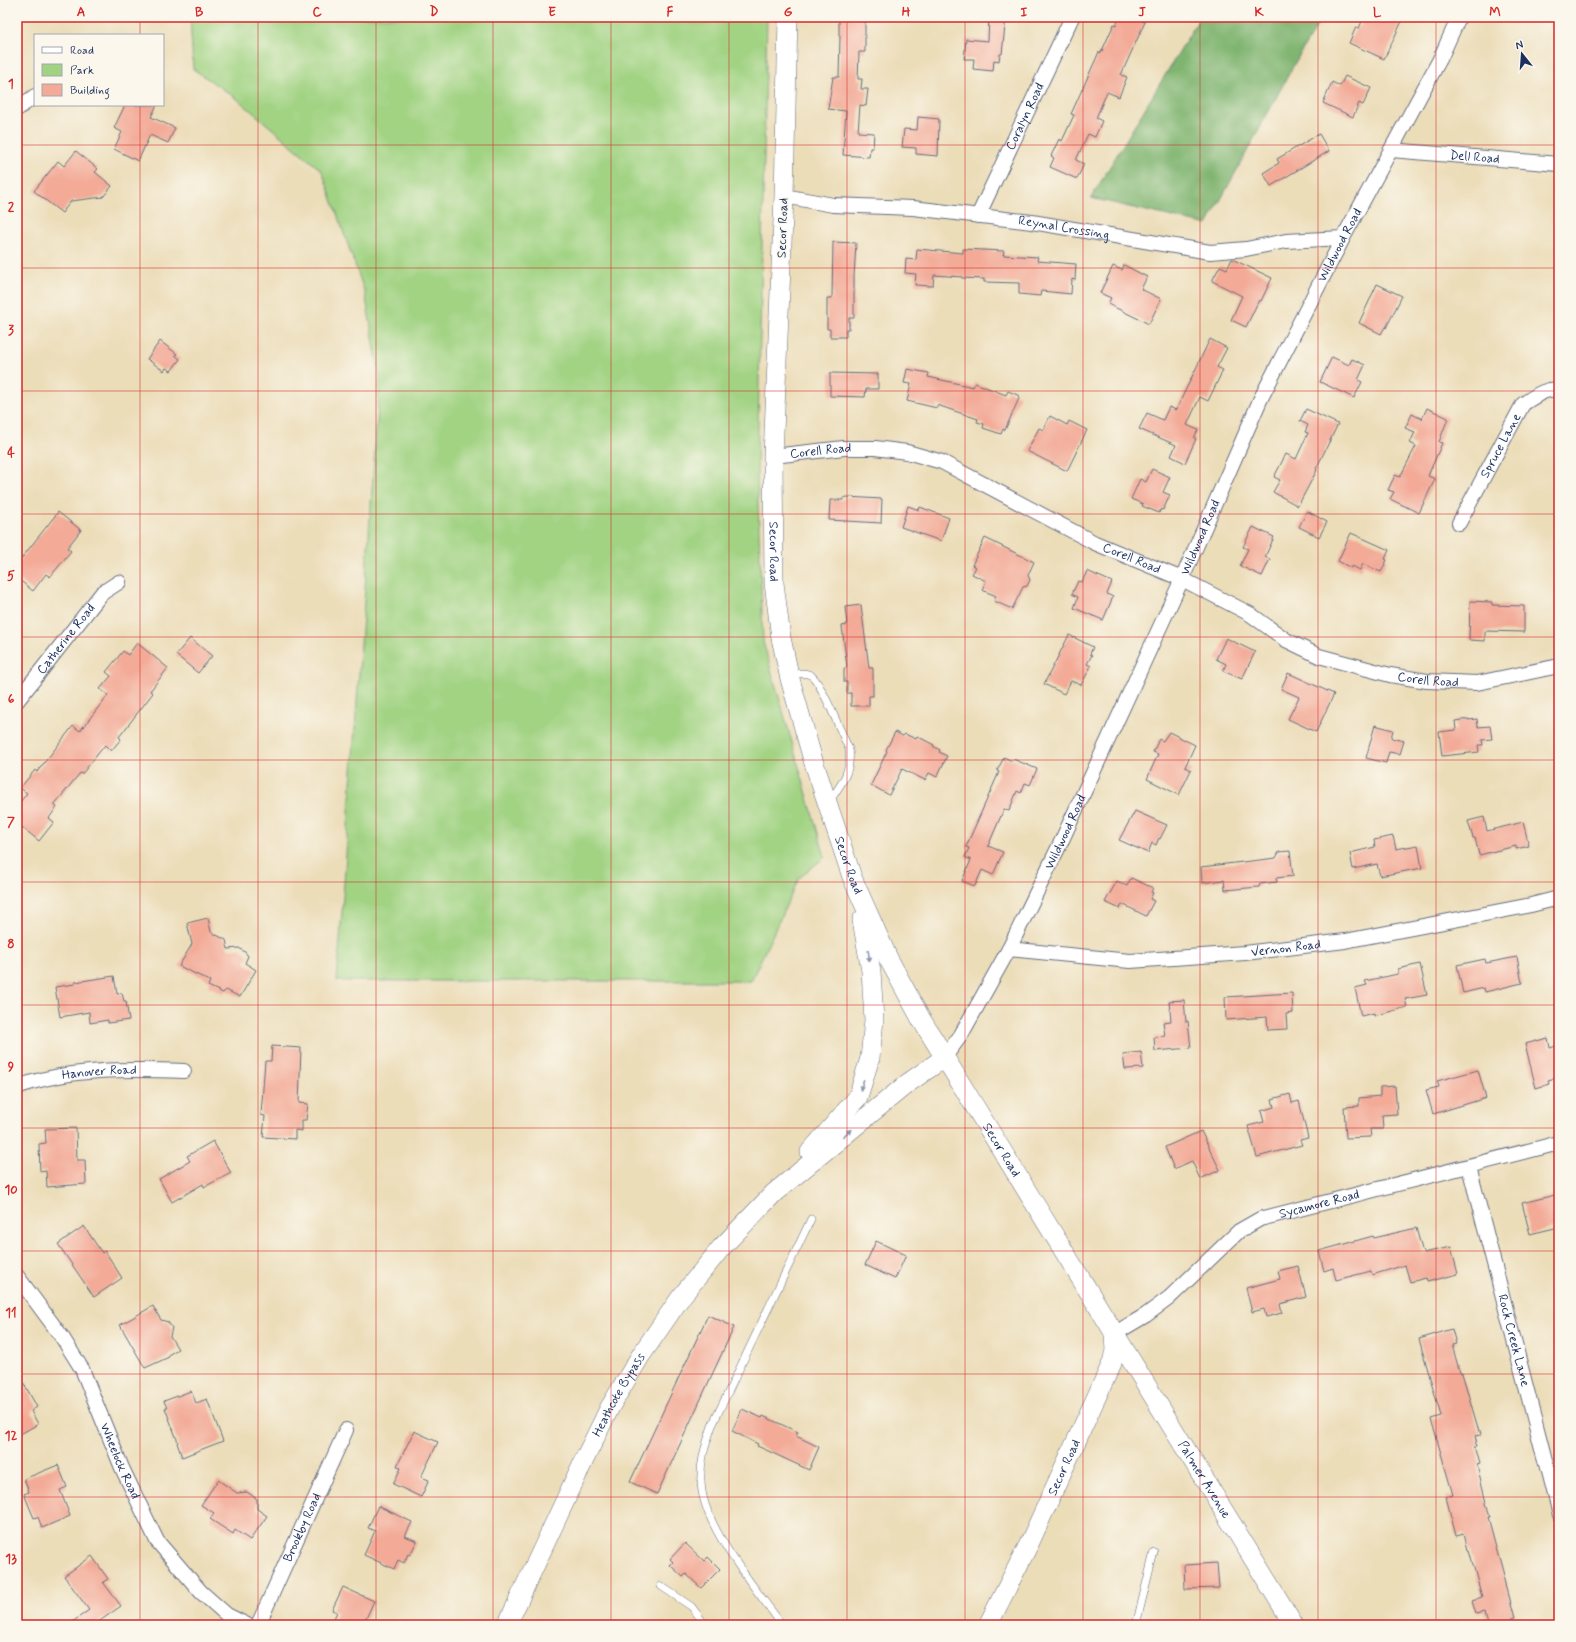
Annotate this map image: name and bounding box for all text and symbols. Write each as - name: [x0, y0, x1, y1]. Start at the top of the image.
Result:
- text: A: [77, 4, 85, 21]
- text: B: [195, 4, 204, 21]
- text: C: [312, 4, 322, 21]
- text: D: [430, 4, 439, 21]
- text: E: [548, 4, 556, 21]
- text: F: [667, 4, 674, 21]
- text: G: [784, 4, 793, 21]
- text: H: [902, 4, 911, 21]
- text: I: [1021, 4, 1028, 21]
- text: J: [1138, 4, 1146, 21]
- text: K: [1254, 4, 1264, 21]
- text: L: [1373, 4, 1382, 21]
- text: M: [1489, 4, 1501, 21]
- legend: [34, 34, 164, 106]
- north arrow: [1502, 34, 1542, 74]
- text: N: [1514, 38, 1525, 53]
- text: Road: [70, 43, 94, 59]
- text: Park: [70, 63, 94, 79]
- text: 1: [8, 76, 14, 93]
- street label: Coralyn Road: [1002, 80, 1048, 153]
- text: Building: [70, 83, 110, 100]
- street label: Dell Road: [1449, 146, 1500, 168]
- street label: Secor Road: [773, 198, 793, 258]
- text: 2: [8, 199, 15, 216]
- street label: Wildwood Road: [1313, 205, 1366, 285]
- street label: Reynal Crossing: [1017, 212, 1111, 243]
- text: 3: [8, 322, 14, 339]
- street label: Spruce Lane: [1476, 410, 1525, 481]
- street label: Corell Road: [789, 439, 851, 463]
- text: 4: [7, 445, 15, 462]
- street label: Wildwood Road: [1176, 497, 1224, 578]
- street label: Secor Road: [765, 521, 782, 582]
- street label: Corell Road: [1100, 539, 1163, 578]
- text: 5: [7, 568, 15, 585]
- street label: Catherine Road: [33, 600, 99, 678]
- street label: Corell Road: [1396, 668, 1459, 691]
- text: 6: [8, 691, 15, 708]
- street label: Wildwood Road: [1041, 792, 1090, 872]
- text: 7: [7, 814, 15, 831]
- street label: Secor Road: [831, 834, 867, 897]
- street label: Vernon Road: [1250, 935, 1322, 961]
- text: 8: [7, 936, 15, 953]
- one-way arrow: [866, 950, 872, 962]
- text: 9: [8, 1059, 15, 1076]
- street label: Hanover Road: [61, 1061, 137, 1084]
- one-way arrow: [859, 1079, 865, 1091]
- street label: Secor Road: [979, 1120, 1025, 1180]
- one-way arrow: [842, 1129, 853, 1137]
- text: 10: [4, 1182, 18, 1199]
- street label: Sycamore Road: [1277, 1186, 1361, 1222]
- street label: Rock Creek Lane: [1494, 1292, 1534, 1388]
- text: 11: [5, 1305, 17, 1322]
- street label: Heathcote Bypass: [588, 1349, 649, 1440]
- street label: Wheelock Road: [96, 1420, 144, 1502]
- text: 12: [5, 1428, 17, 1445]
- street label: Secor Road: [1044, 1436, 1084, 1498]
- street label: Palmer Avenue: [1174, 1437, 1235, 1522]
- street label: Brookby Road: [279, 1490, 325, 1565]
- text: 13: [5, 1551, 17, 1568]

